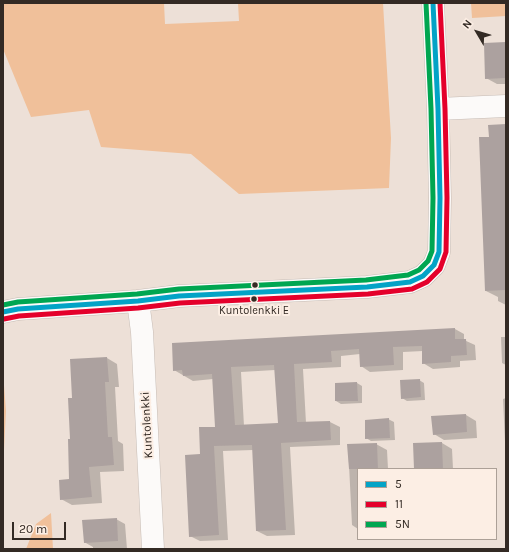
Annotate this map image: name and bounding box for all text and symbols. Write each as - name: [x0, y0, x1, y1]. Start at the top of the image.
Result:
- north arrow: [457, 12, 497, 52]
- text: N: [460, 17, 475, 31]
- unlabelled marker: [250, 280, 260, 290]
- marker: Kuntolenkki E: [249, 294, 259, 304]
- place label: Kuntolenkki E: [219, 304, 289, 318]
- street label: Kuntolenkki: [138, 391, 156, 459]
- legend: [357, 468, 497, 540]
- text: 5: [395, 477, 402, 491]
- text: 11: [395, 497, 403, 511]
- scale bar: [14, 514, 68, 540]
- text: 5N: [395, 517, 410, 531]
- text: 20 m: [19, 522, 47, 536]

